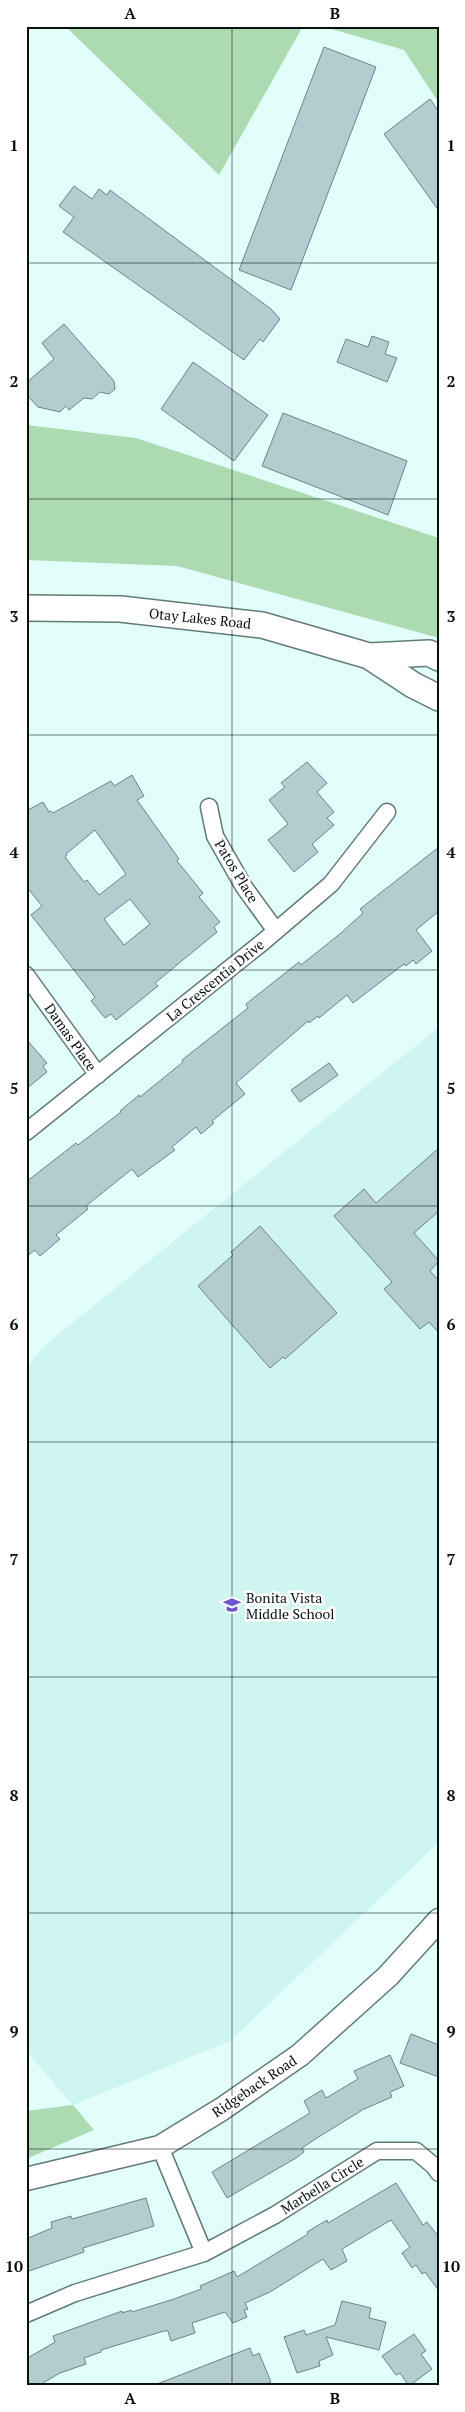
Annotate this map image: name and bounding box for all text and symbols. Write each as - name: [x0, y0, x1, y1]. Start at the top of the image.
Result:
- text: A: [124, 2, 136, 24]
- text: B: [330, 2, 340, 24]
- text: 1: [9, 134, 19, 156]
- text: 1: [446, 134, 456, 156]
- text: 2: [9, 370, 19, 392]
- text: 2: [446, 370, 456, 392]
- street label: Otay Lakes Road: [148, 603, 252, 633]
- text: 3: [9, 605, 19, 627]
- text: 3: [446, 605, 456, 627]
- street label: Patos Place: [211, 836, 263, 906]
- text: 4: [9, 841, 19, 863]
- text: 4: [446, 841, 456, 863]
- street label: La Crescentia Drive: [162, 935, 268, 1025]
- street label: Damas Place: [41, 999, 101, 1075]
- text: 5: [9, 1077, 19, 1099]
- text: 5: [446, 1077, 456, 1099]
- text: 6: [9, 1313, 19, 1335]
- text: 6: [446, 1313, 456, 1335]
- text: 7: [9, 1548, 19, 1570]
- text: 7: [446, 1548, 456, 1570]
- place label: Bonita Vista Middle School: [246, 1588, 335, 1623]
- school or university icon: Bonita Vista Middle School: [222, 1595, 242, 1615]
- text: 8: [9, 1784, 19, 1806]
- text: 8: [446, 1784, 456, 1806]
- text: 9: [9, 2020, 19, 2042]
- text: 9: [446, 2020, 456, 2042]
- street label: Ridgeback Road: [208, 2050, 300, 2121]
- street label: Marbella Circle: [277, 2152, 367, 2218]
- text: 10: [5, 2255, 23, 2277]
- text: 10: [442, 2255, 460, 2277]
- text: A: [124, 2387, 136, 2409]
- text: B: [330, 2387, 340, 2409]

